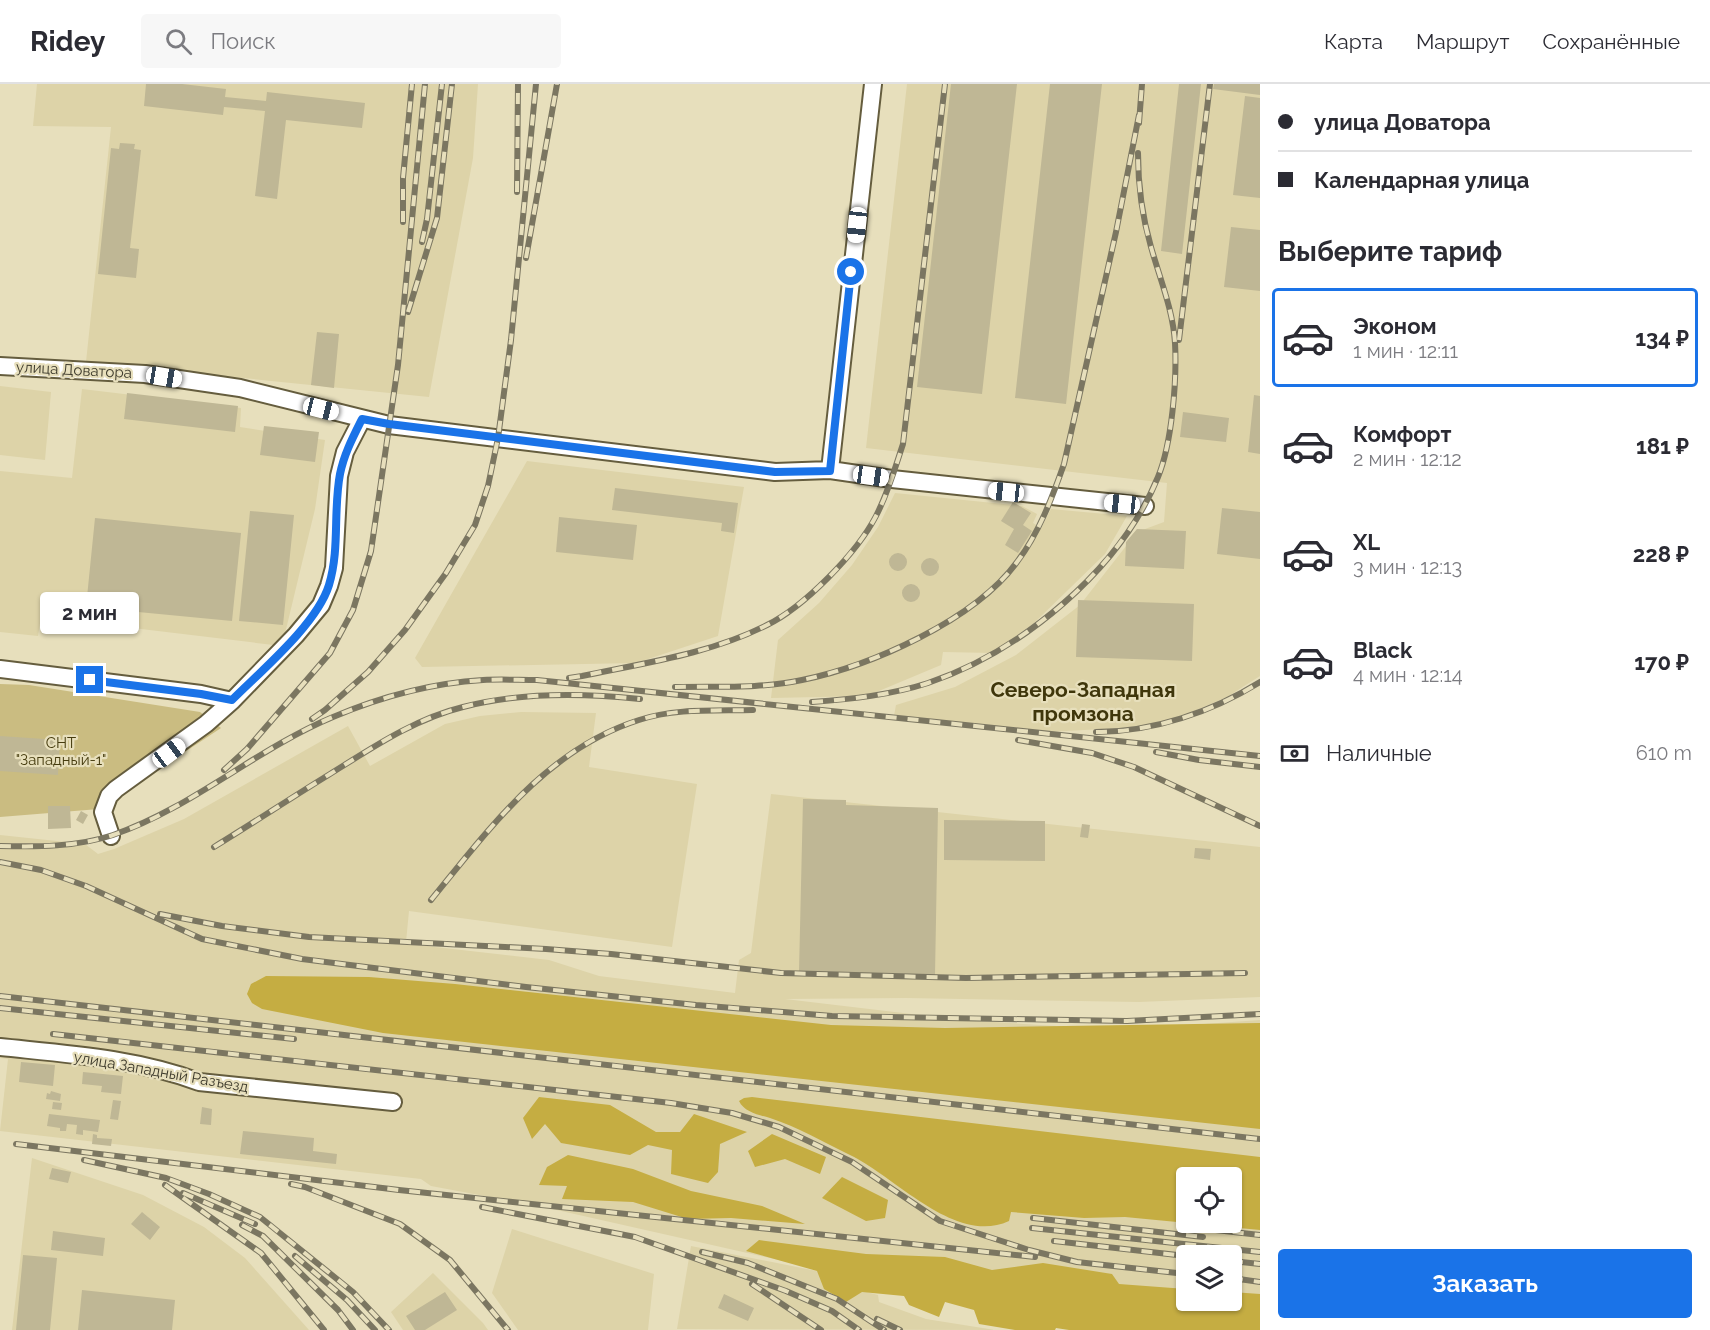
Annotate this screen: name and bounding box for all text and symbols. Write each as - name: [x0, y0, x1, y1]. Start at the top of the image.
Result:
- search box: [141, 14, 561, 68]
- text: Ridey: [30, 25, 105, 58]
- icon: search: [162, 25, 195, 58]
- text: Поиск: [210, 28, 276, 54]
- text: Карта: [1324, 29, 1383, 54]
- text: Маршрут: [1416, 29, 1509, 54]
- text: Сохранённые: [1542, 29, 1680, 54]
- text: улица Доватора: [1314, 109, 1491, 135]
- text: Календарная улица: [1314, 167, 1529, 193]
- car: [846, 206, 868, 244]
- text: Выберите тариф: [1278, 236, 1502, 267]
- route start: [837, 258, 864, 285]
- icon: car: [1281, 311, 1335, 365]
- text: Эконом: [1353, 313, 1437, 339]
- text: 134 ₽: [1635, 325, 1689, 351]
- text: 1 мин · 12:11: [1353, 339, 1458, 363]
- street label: улица Доватора: [16, 358, 132, 382]
- car: [145, 365, 183, 389]
- car: [301, 396, 341, 422]
- icon: car: [1281, 419, 1335, 473]
- text: Комфорт: [1353, 421, 1451, 447]
- text: 181 ₽: [1636, 433, 1689, 459]
- text: 2 мин · 12:12: [1353, 447, 1462, 471]
- car: [852, 465, 890, 487]
- car: [987, 481, 1025, 503]
- car: [1103, 493, 1141, 515]
- icon: car: [1281, 527, 1335, 581]
- text: XL: [1353, 529, 1380, 555]
- text: 228 ₽: [1633, 541, 1689, 567]
- text: 3 мин · 12:13: [1353, 555, 1462, 579]
- callout: 2 мин: [40, 593, 140, 635]
- text: 2 мин: [62, 601, 117, 625]
- icon: car: [1281, 635, 1335, 689]
- text: Black: [1353, 637, 1412, 663]
- text: 170 ₽: [1634, 649, 1689, 675]
- text: 4 мин · 12:14: [1353, 663, 1463, 687]
- route end: [76, 666, 103, 693]
- district label: Северо-Западная промзона: [990, 677, 1176, 726]
- park label: СНТ "Западный-1": [16, 734, 106, 769]
- car: [149, 735, 189, 771]
- icon: cash: [1278, 737, 1311, 770]
- text: Наличные: [1326, 740, 1432, 766]
- text: 610 m: [1636, 741, 1692, 765]
- street label: улица Западный Разъезд: [72, 1048, 250, 1096]
- map controls: [1176, 1167, 1242, 1311]
- button: locate: [1176, 1167, 1242, 1233]
- button: layers: [1176, 1245, 1242, 1311]
- button: Заказать: [1278, 1249, 1692, 1318]

